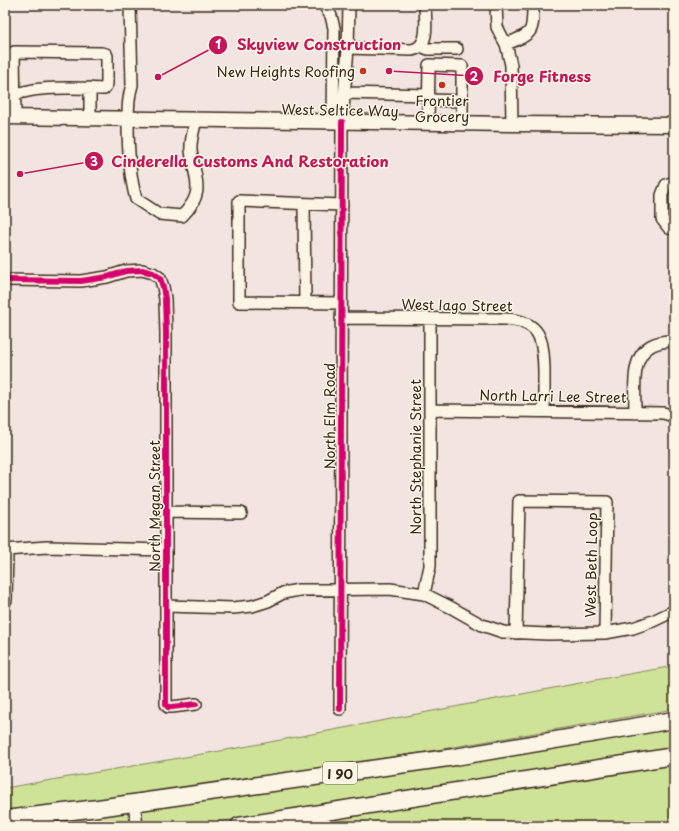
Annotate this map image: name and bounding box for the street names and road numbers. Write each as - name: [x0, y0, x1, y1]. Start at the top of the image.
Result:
- street label: West Seltice Way: [281, 98, 399, 122]
- street label: West Iago Street: [401, 294, 513, 316]
- street label: North Elm Road: [319, 363, 340, 469]
- street label: North Stephanie Street: [405, 379, 426, 535]
- street label: North Larri Lee Street: [479, 384, 627, 408]
- street label: North Megan Street: [144, 440, 165, 572]
- street label: West Beth Loop: [580, 512, 602, 618]
- road number: I 90: [323, 762, 357, 784]

